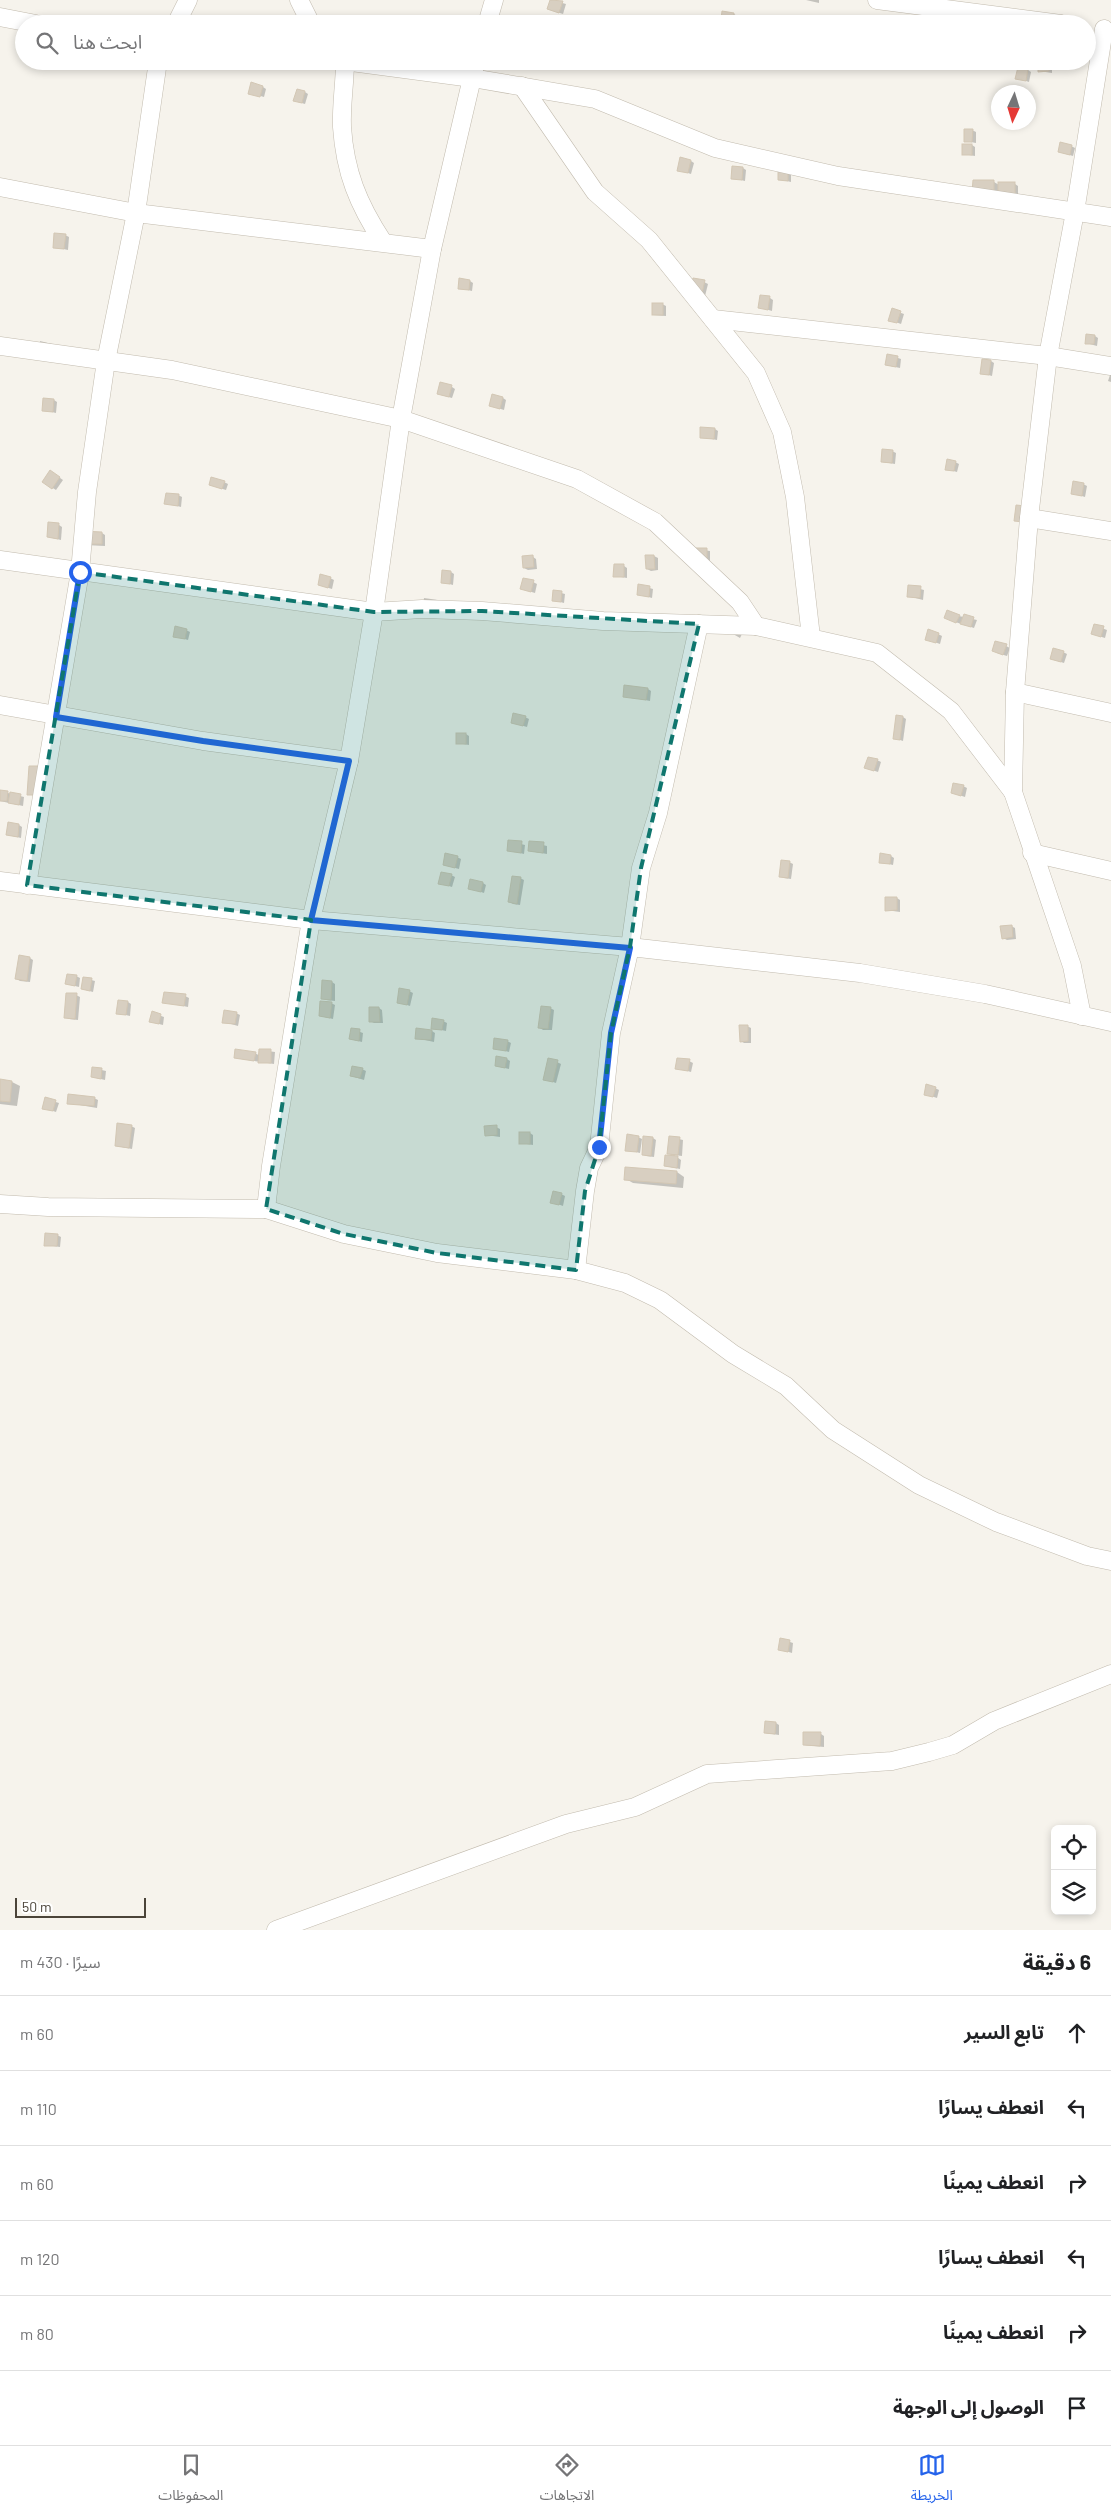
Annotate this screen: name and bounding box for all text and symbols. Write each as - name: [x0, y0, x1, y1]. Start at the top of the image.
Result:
- search box: [15, 15, 1096, 70]
- icon: search: [33, 29, 61, 57]
- text: ابحث هنا: [73, 30, 142, 53]
- north arrow: [991, 85, 1036, 130]
- route start: [69, 561, 92, 584]
- route end: [588, 1136, 611, 1159]
- map controls: [1051, 1825, 1096, 1915]
- button: locate: [1051, 1825, 1096, 1870]
- button: layers: [1051, 1870, 1096, 1915]
- scale bar: [15, 1895, 146, 1918]
- text: 50 m: [22, 1898, 51, 1915]
- text: 6 دقيقة: [1023, 1949, 1091, 1974]
- text: سيرًا · 430 m: [20, 1952, 101, 1971]
- icon: ahead: [1063, 2019, 1091, 2047]
- text: تابع السير: [964, 2020, 1044, 2043]
- text: 60 m: [20, 2024, 54, 2043]
- icon: left: [1063, 2094, 1091, 2122]
- text: انعطف يسارًا: [938, 2095, 1044, 2118]
- text: 110 m: [20, 2099, 57, 2118]
- icon: right: [1063, 2169, 1091, 2197]
- text: انعطف يمينًا: [943, 2170, 1044, 2193]
- text: 60 m: [20, 2174, 54, 2193]
- icon: left: [1063, 2244, 1091, 2272]
- text: انعطف يسارًا: [938, 2245, 1044, 2268]
- text: 120 m: [20, 2249, 60, 2268]
- icon: right: [1063, 2319, 1091, 2347]
- text: انعطف يمينًا: [943, 2320, 1044, 2343]
- text: 80 m: [20, 2324, 54, 2343]
- icon: arrive: [1063, 2394, 1091, 2422]
- text: الوصول إلى الوجهة: [893, 2395, 1044, 2418]
- tab: المحفوظات: [158, 2451, 223, 2510]
- tab: الاتجاهات: [540, 2451, 594, 2510]
- tab: الخريطة: [911, 2451, 953, 2510]

